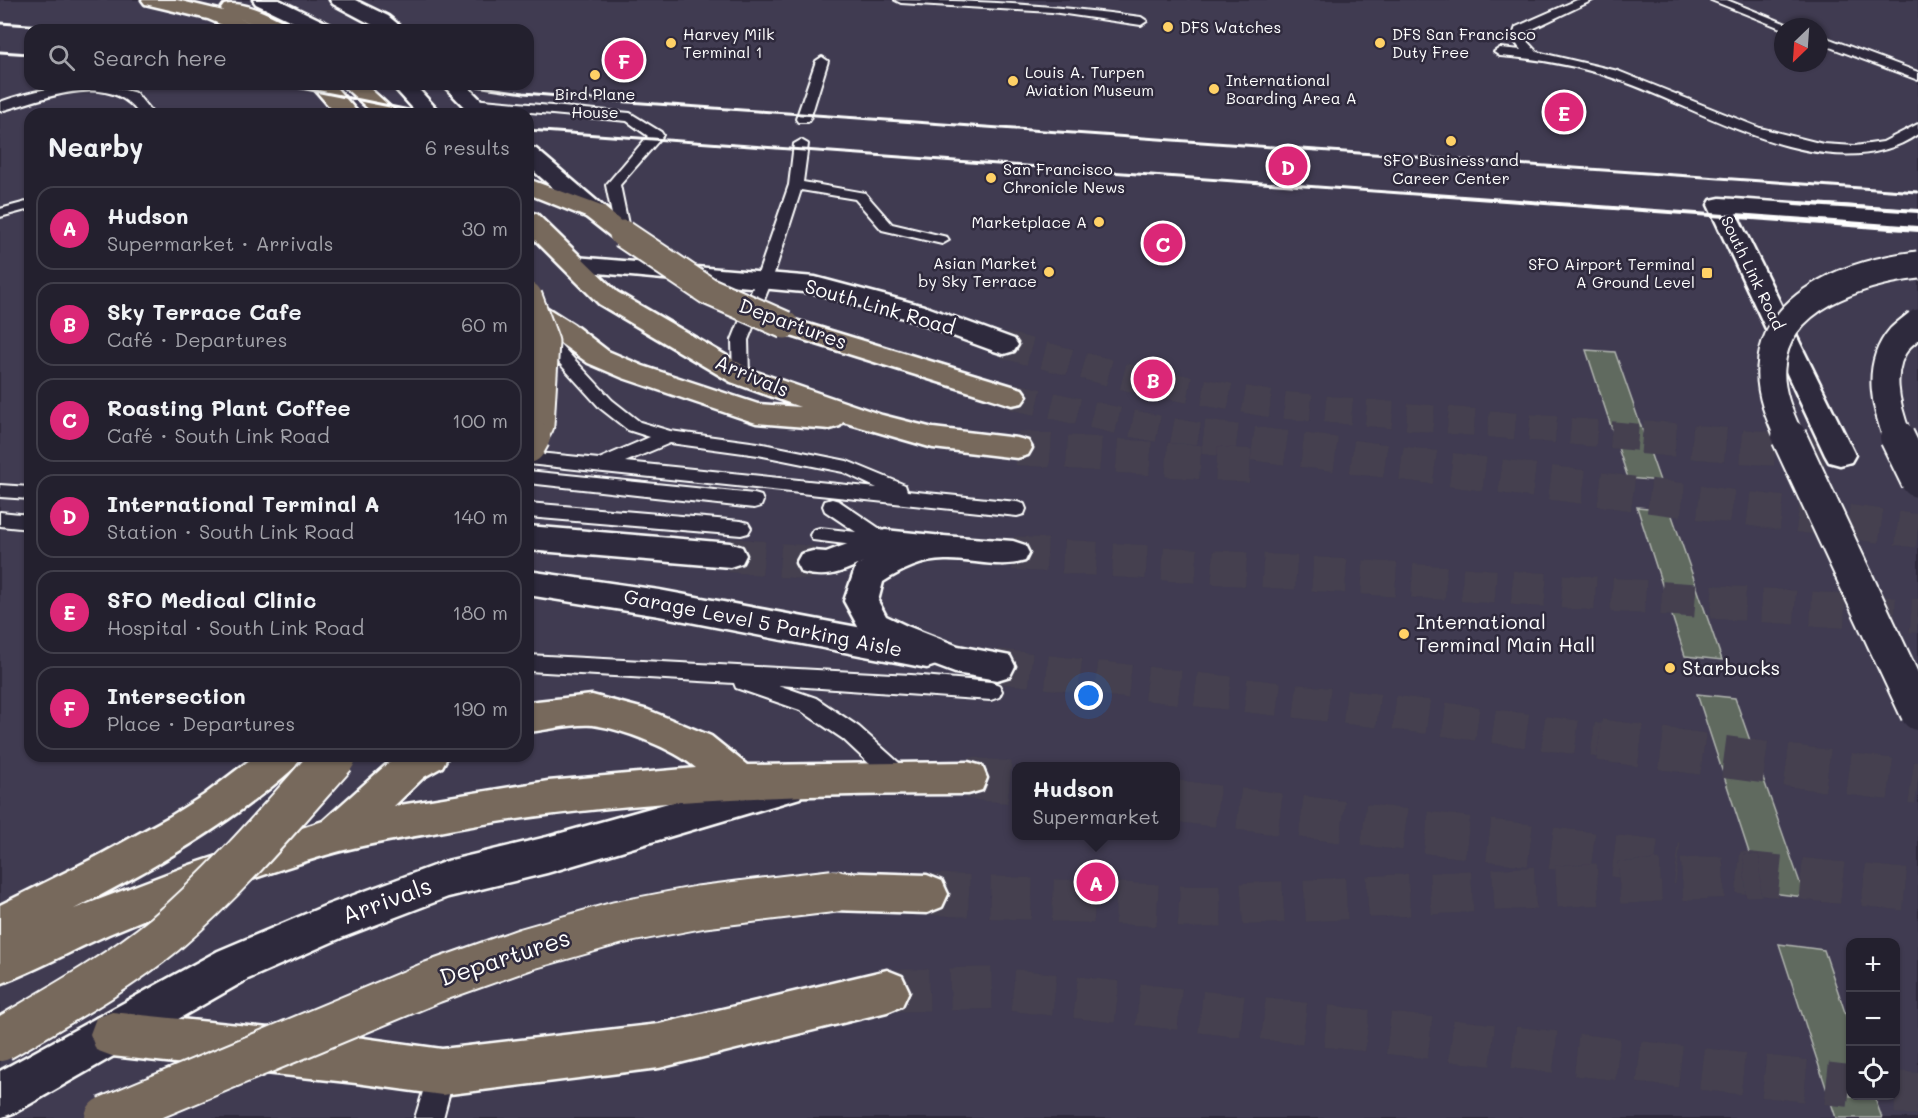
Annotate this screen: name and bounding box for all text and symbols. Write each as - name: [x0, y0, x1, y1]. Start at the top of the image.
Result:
- place label: DFS Watches: [1180, 16, 1281, 37]
- north arrow: [1774, 18, 1828, 72]
- marker: DFS Watches: [1161, 20, 1175, 34]
- place label: Harvey Milk Terminal 1: [683, 23, 774, 62]
- place label: DFS San Francisco Duty Free: [1392, 23, 1536, 62]
- search box: [24, 24, 534, 90]
- marker: Harvey Milk Terminal 1: [664, 36, 678, 50]
- marker: DFS San Francisco Duty Free: [1373, 36, 1387, 50]
- pin: F: [604, 38, 644, 82]
- icon: search: [45, 41, 78, 74]
- text: Search here: [93, 43, 227, 72]
- place label: Louis A. Turpen Aviation Museum: [1025, 61, 1154, 100]
- marker: Bird Plane House: [588, 68, 602, 82]
- place label: International Boarding Area A: [1226, 69, 1357, 108]
- marker: Louis A. Turpen Aviation Museum: [1006, 74, 1020, 88]
- marker: International Boarding Area A: [1207, 82, 1221, 96]
- place label: Bird Plane House: [555, 83, 635, 122]
- pin: E: [1544, 90, 1584, 134]
- text: Nearby: [48, 130, 143, 164]
- text: 6 results: [425, 134, 510, 160]
- marker: SFO Business and Career Center: [1444, 134, 1458, 148]
- pin: D: [1268, 144, 1308, 188]
- place label: SFO Business and Career Center: [1383, 149, 1519, 188]
- place label: San Francisco Chronicle News: [1003, 158, 1125, 197]
- marker: San Francisco Chronicle News: [984, 171, 998, 185]
- text: Hudson: [107, 201, 188, 230]
- place label: Marketplace A: [971, 211, 1087, 232]
- street label: South Link Road: [1717, 212, 1790, 333]
- text: A: [63, 215, 76, 241]
- text: 30 m: [462, 215, 508, 241]
- marker: Marketplace A: [1092, 215, 1106, 229]
- pin: C: [1144, 220, 1182, 266]
- text: Supermarket · Arrivals: [107, 230, 334, 256]
- place label: Asian Market by Sky Terrace: [918, 252, 1037, 291]
- place label: SFO Airport Terminal A Ground Level: [1528, 253, 1695, 292]
- marker: Asian Market by Sky Terrace: [1042, 265, 1056, 279]
- marker: SFO Airport Terminal A Ground Level: [1700, 266, 1714, 280]
- street label: South Link Road: [802, 272, 958, 340]
- street label: Departures: [736, 292, 851, 355]
- text: Sky Terrace Cafe: [107, 297, 302, 326]
- text: B: [63, 311, 76, 337]
- text: 60 m: [461, 311, 508, 337]
- text: Café · Departures: [107, 326, 287, 352]
- street label: Arrivals: [711, 348, 793, 402]
- pin: B: [1134, 356, 1172, 401]
- text: Roasting Plant Coffee: [107, 393, 351, 422]
- text: C: [62, 407, 77, 433]
- text: 100 m: [452, 407, 508, 433]
- text: Café · South Link Road: [107, 422, 330, 448]
- text: International Terminal A: [107, 489, 380, 518]
- text: D: [62, 503, 77, 529]
- text: 140 m: [453, 503, 508, 529]
- text: Station · South Link Road: [107, 518, 354, 544]
- street label: Garage Level 5 Parking Aisle: [622, 582, 905, 662]
- text: SFO Medical Clinic: [107, 585, 316, 614]
- text: E: [63, 599, 76, 625]
- text: 180 m: [452, 599, 508, 625]
- place label: International Terminal Main Hall: [1416, 608, 1595, 657]
- text: Hospital · South Link Road: [107, 614, 364, 640]
- marker: International Terminal Main Hall: [1397, 627, 1411, 641]
- place label: Starbucks: [1682, 654, 1780, 680]
- marker: Starbucks: [1663, 661, 1677, 675]
- text: Intersection: [107, 681, 246, 710]
- your location: [1074, 681, 1103, 710]
- text: F: [63, 695, 76, 721]
- text: 190 m: [453, 695, 508, 721]
- text: Place · Departures: [107, 710, 295, 736]
- popup: [1012, 762, 1180, 840]
- text: Hudson: [1032, 774, 1114, 803]
- text: Supermarket: [1032, 803, 1160, 829]
- pin: A: [1076, 860, 1116, 904]
- street label: Arrivals: [337, 869, 436, 930]
- street label: Departures: [435, 921, 574, 992]
- map controls: [1846, 938, 1900, 1100]
- button: +: [1846, 938, 1900, 992]
- button: −: [1846, 992, 1900, 1046]
- button: locate: [1846, 1046, 1900, 1100]

